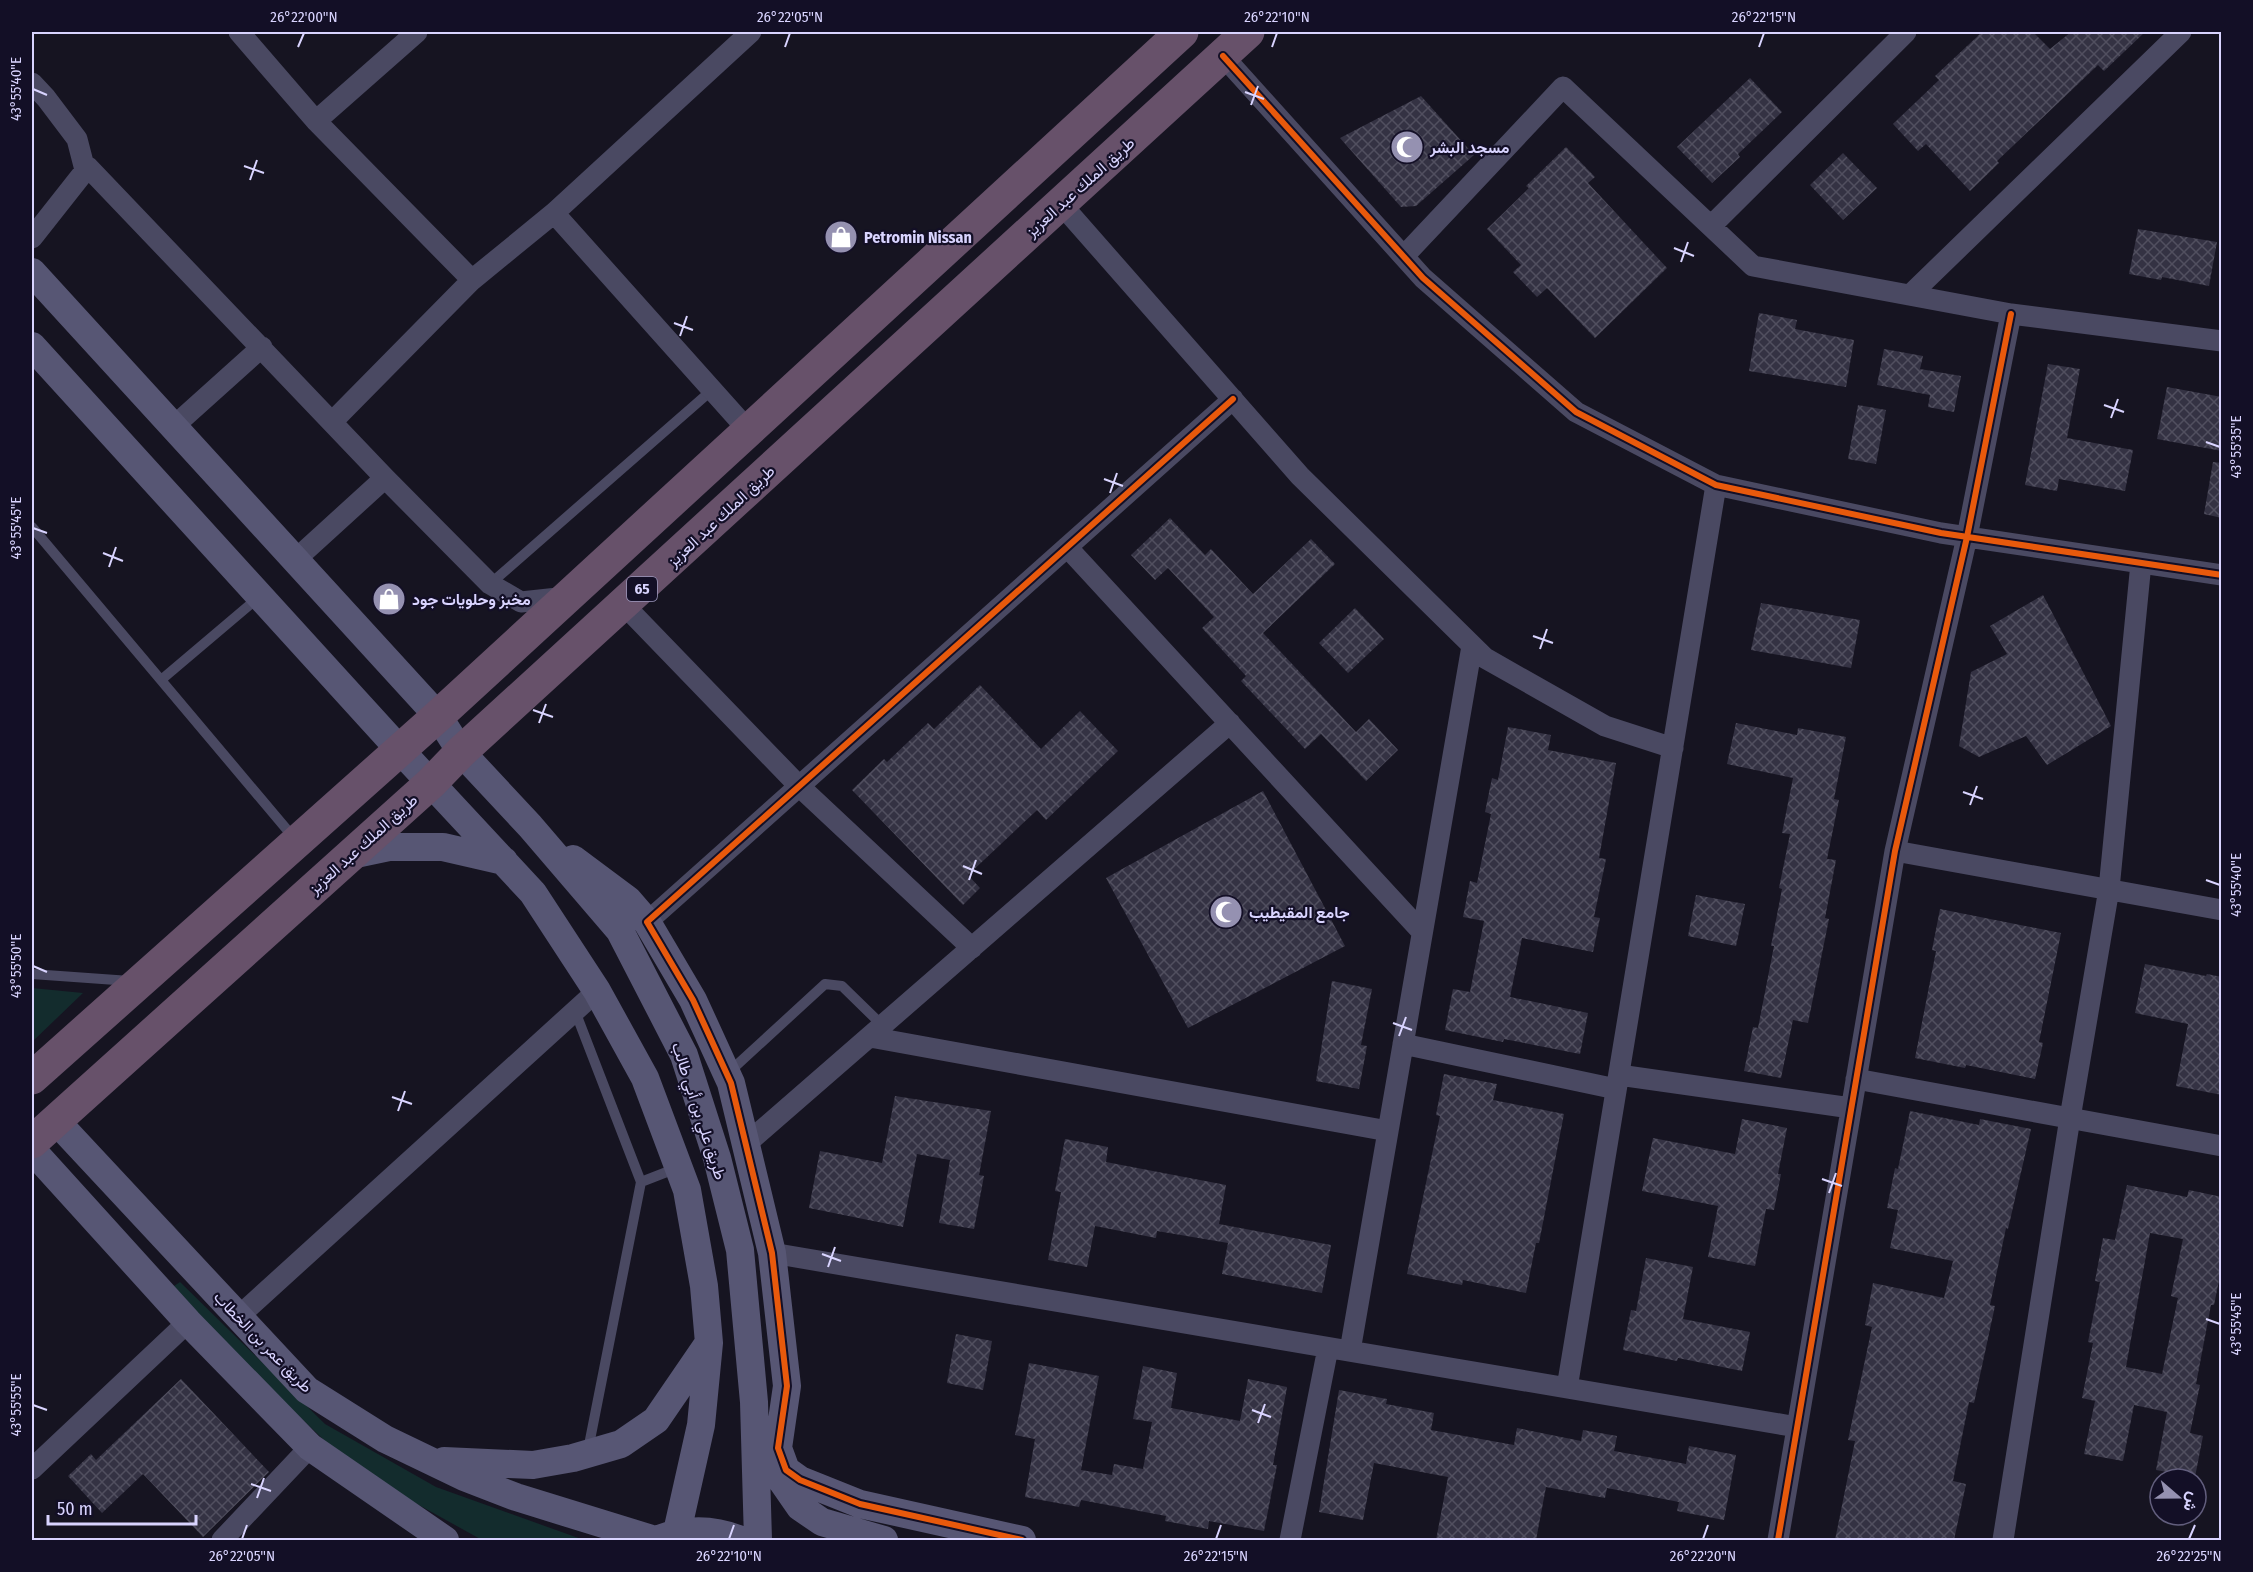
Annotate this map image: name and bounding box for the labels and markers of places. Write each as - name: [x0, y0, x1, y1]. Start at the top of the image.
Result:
- mosque icon: مسجد البشر: [1389, 129, 1425, 165]
- place label: مسجد البشر: [1429, 138, 1510, 158]
- shop icon: Petromin Nissan: [823, 219, 859, 255]
- place label: Petromin Nissan: [864, 228, 972, 247]
- shop icon: مخبز وحلويات جود: [371, 581, 407, 617]
- place label: مخبز وحلويات جود: [412, 590, 531, 610]
- mosque icon: جامع المقيطيب: [1208, 894, 1244, 930]
- place label: جامع المقيطيب: [1249, 903, 1350, 924]

